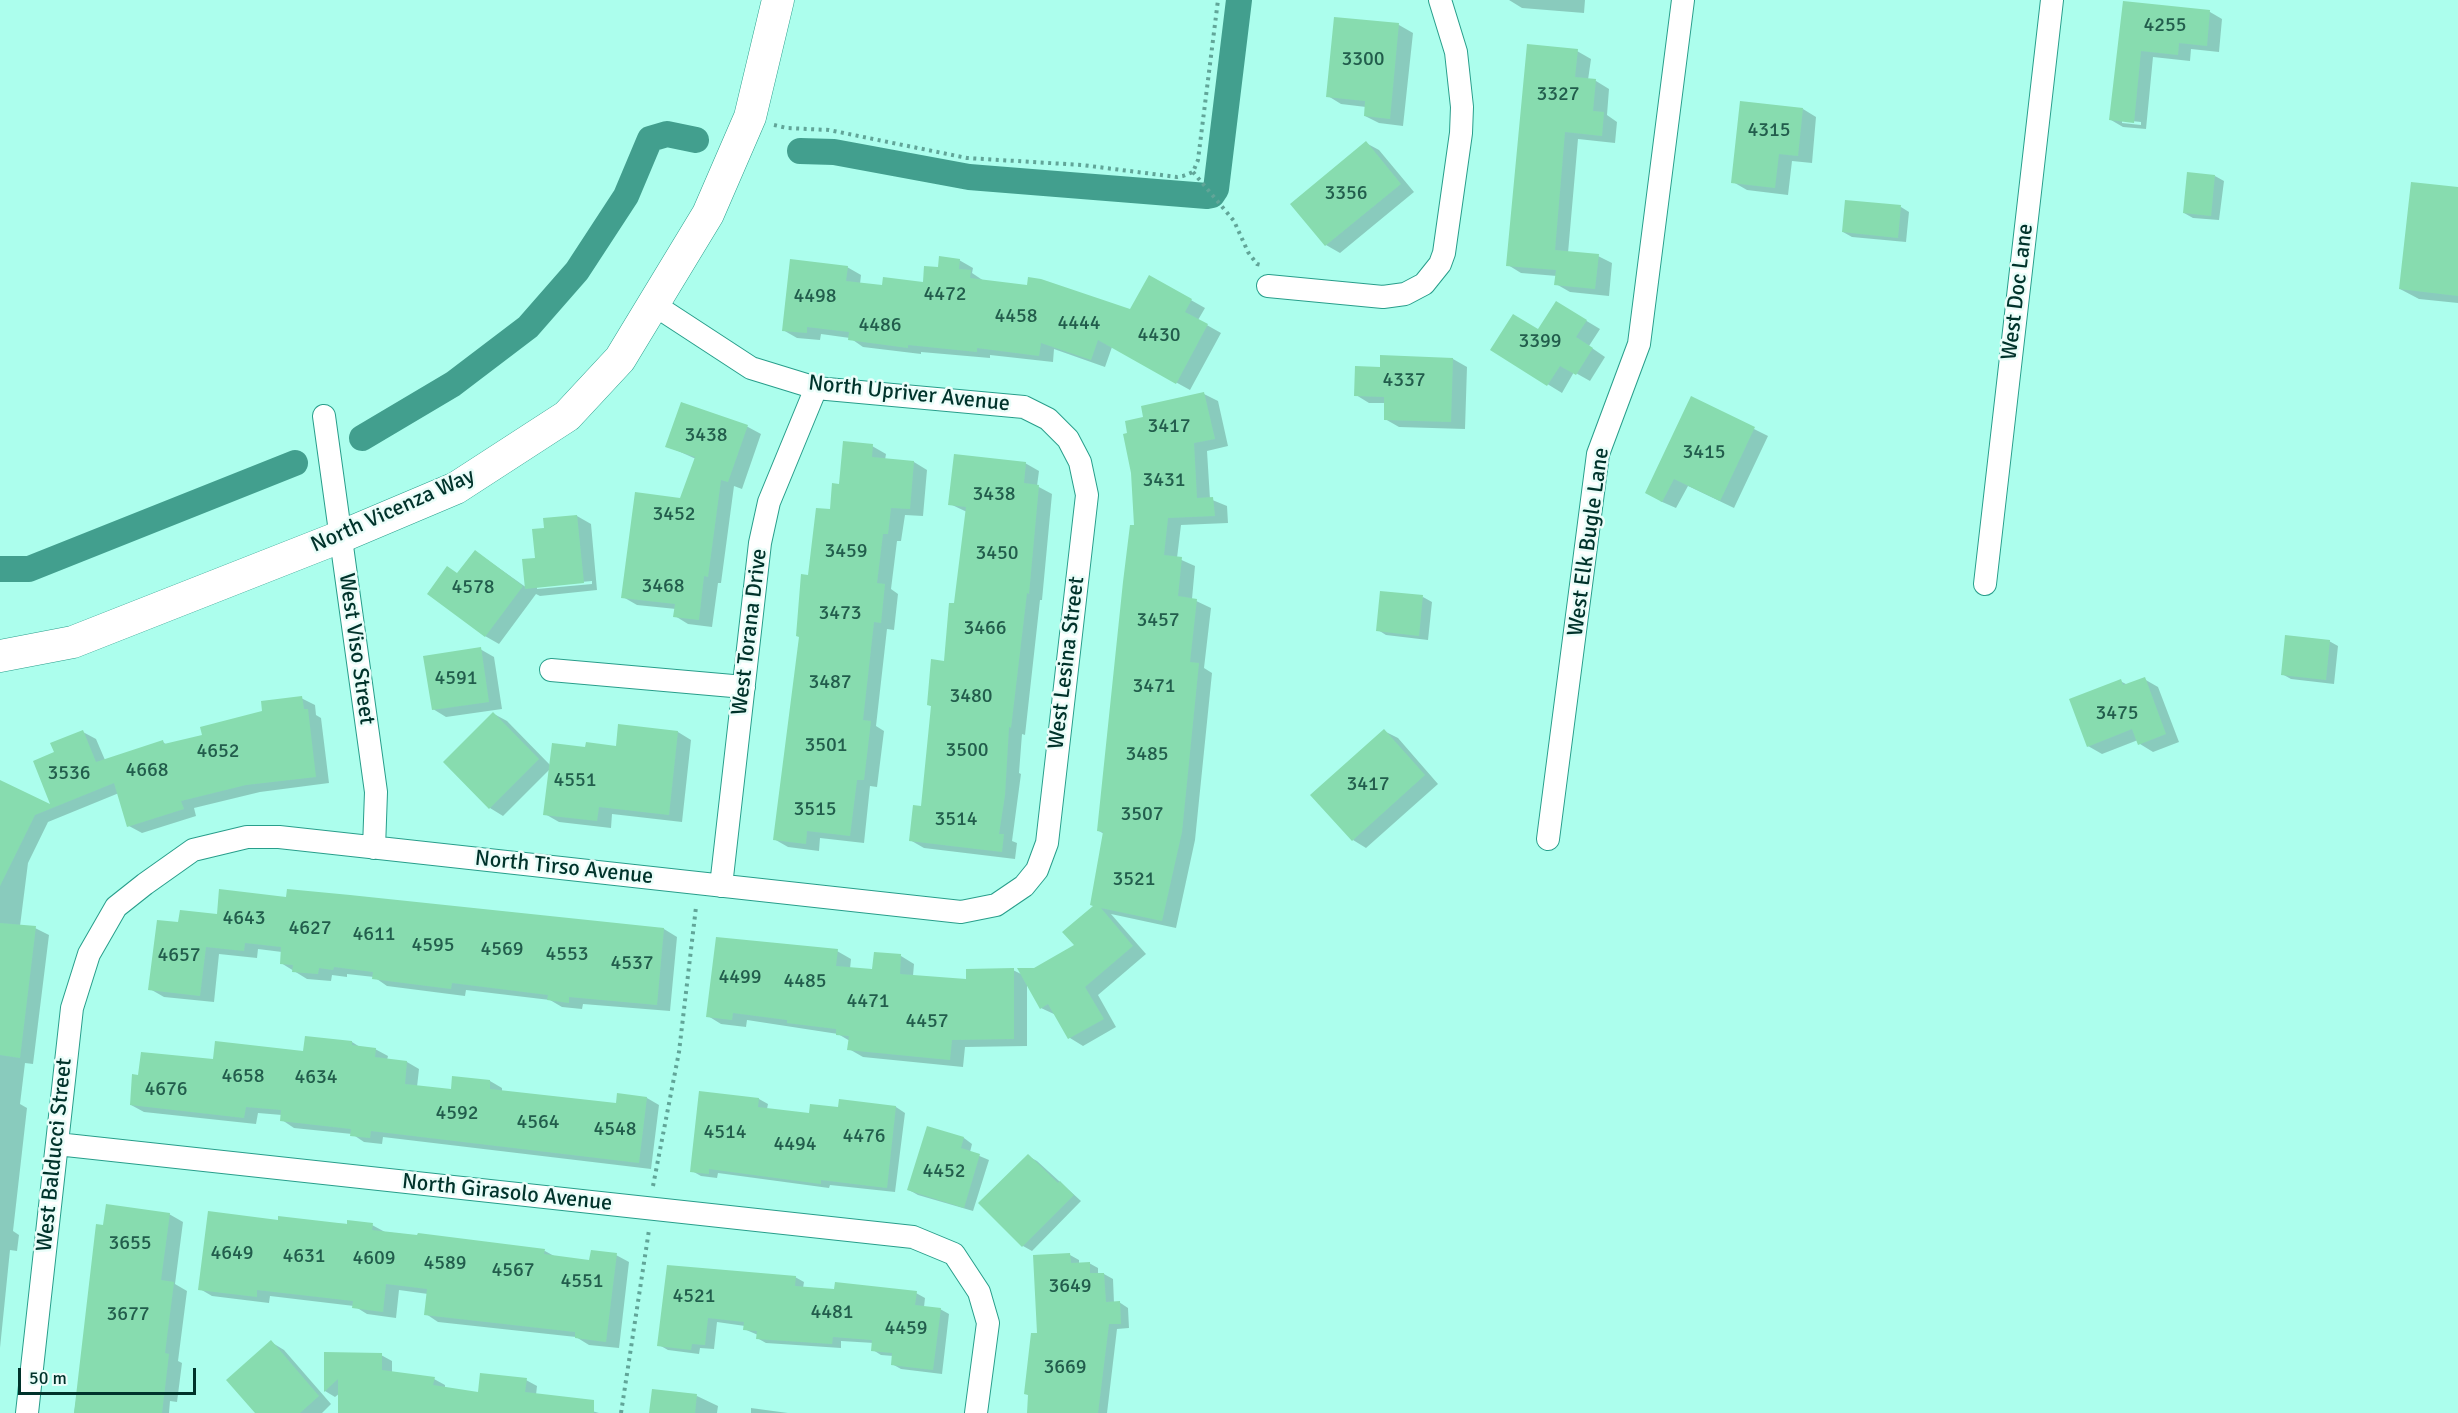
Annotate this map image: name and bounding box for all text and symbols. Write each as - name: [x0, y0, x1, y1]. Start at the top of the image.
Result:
- house number: 4255: [2143, 14, 2187, 38]
- house number: 3300: [1341, 48, 1385, 72]
- house number: 3327: [1536, 83, 1580, 107]
- house number: 4315: [1747, 119, 1791, 143]
- house number: 3356: [1324, 182, 1368, 206]
- street label: West Doc Lane: [1997, 222, 2039, 362]
- house number: 4472: [923, 283, 967, 307]
- house number: 4498: [793, 285, 837, 309]
- house number: 4458: [994, 305, 1038, 329]
- house number: 4444: [1057, 312, 1101, 336]
- house number: 4486: [858, 314, 902, 338]
- house number: 4430: [1137, 324, 1181, 348]
- house number: 3399: [1518, 330, 1562, 354]
- house number: 4337: [1382, 369, 1426, 393]
- street label: North Upriver Avenue: [807, 370, 1011, 418]
- house number: 3417: [1147, 415, 1191, 439]
- house number: 3438: [684, 424, 728, 448]
- house number: 3415: [1682, 441, 1726, 465]
- street label: West Elk Bugle Lane: [1563, 446, 1615, 638]
- street label: North Vicenza Way: [307, 463, 479, 559]
- house number: 3431: [1142, 469, 1186, 493]
- house number: 3438: [972, 483, 1016, 507]
- house number: 3452: [652, 503, 696, 527]
- house number: 3459: [824, 540, 868, 564]
- house number: 3450: [975, 542, 1019, 566]
- street label: West Torana Drive: [727, 547, 773, 717]
- street label: West Viso Street: [332, 571, 380, 727]
- house number: 3468: [641, 575, 685, 599]
- street label: West Lesina Street: [1043, 575, 1091, 751]
- house number: 4578: [451, 576, 495, 600]
- house number: 3473: [818, 602, 862, 626]
- house number: 3457: [1136, 609, 1180, 633]
- house number: 3466: [963, 617, 1007, 641]
- house number: 4591: [434, 667, 478, 691]
- house number: 3487: [808, 671, 852, 695]
- house number: 3471: [1132, 675, 1176, 699]
- house number: 3480: [949, 685, 993, 709]
- house number: 3475: [2095, 702, 2139, 726]
- house number: 3501: [804, 734, 848, 758]
- house number: 3500: [945, 739, 989, 763]
- house number: 4652: [196, 740, 240, 764]
- house number: 3485: [1125, 743, 1169, 767]
- house number: 4668: [125, 759, 169, 783]
- house number: 3536: [47, 762, 91, 786]
- house number: 4551: [553, 769, 597, 793]
- house number: 3417: [1346, 773, 1390, 797]
- house number: 3515: [793, 798, 837, 822]
- house number: 3507: [1120, 803, 1164, 827]
- house number: 3514: [934, 808, 978, 832]
- street label: North Tirso Avenue: [474, 846, 654, 890]
- house number: 3521: [1112, 868, 1156, 892]
- house number: 4643: [222, 907, 266, 931]
- house number: 4627: [288, 917, 332, 941]
- house number: 4611: [352, 923, 396, 947]
- house number: 4595: [411, 934, 455, 958]
- house number: 4569: [480, 938, 524, 962]
- house number: 4553: [545, 943, 589, 967]
- house number: 4657: [157, 944, 201, 968]
- house number: 4537: [610, 952, 654, 976]
- house number: 4499: [718, 966, 762, 990]
- house number: 4485: [783, 970, 827, 994]
- house number: 4471: [846, 990, 890, 1014]
- house number: 4457: [905, 1010, 949, 1034]
- street label: West Balducci Street: [32, 1057, 78, 1253]
- house number: 4658: [221, 1065, 265, 1089]
- house number: 4634: [294, 1066, 338, 1090]
- house number: 4676: [144, 1078, 188, 1102]
- house number: 4592: [435, 1102, 479, 1126]
- house number: 4564: [516, 1111, 560, 1135]
- house number: 4548: [593, 1118, 637, 1142]
- house number: 4514: [703, 1121, 747, 1145]
- house number: 4476: [842, 1125, 886, 1149]
- house number: 4494: [773, 1133, 817, 1157]
- house number: 4452: [922, 1160, 966, 1184]
- street label: North Girasolo Avenue: [401, 1169, 613, 1217]
- house number: 3655: [108, 1232, 152, 1256]
- house number: 4649: [210, 1242, 254, 1266]
- house number: 4631: [282, 1245, 326, 1269]
- house number: 4609: [352, 1247, 396, 1271]
- house number: 4589: [423, 1252, 467, 1276]
- house number: 4567: [491, 1259, 535, 1283]
- house number: 4551: [560, 1270, 604, 1294]
- house number: 3649: [1048, 1275, 1092, 1299]
- house number: 4521: [672, 1285, 716, 1309]
- house number: 4481: [810, 1301, 854, 1325]
- house number: 3677: [106, 1303, 150, 1327]
- house number: 4459: [884, 1317, 928, 1341]
- scale bar: [21, 1356, 200, 1394]
- house number: 3669: [1043, 1356, 1087, 1380]
- text: 50 m: [29, 1367, 67, 1389]

